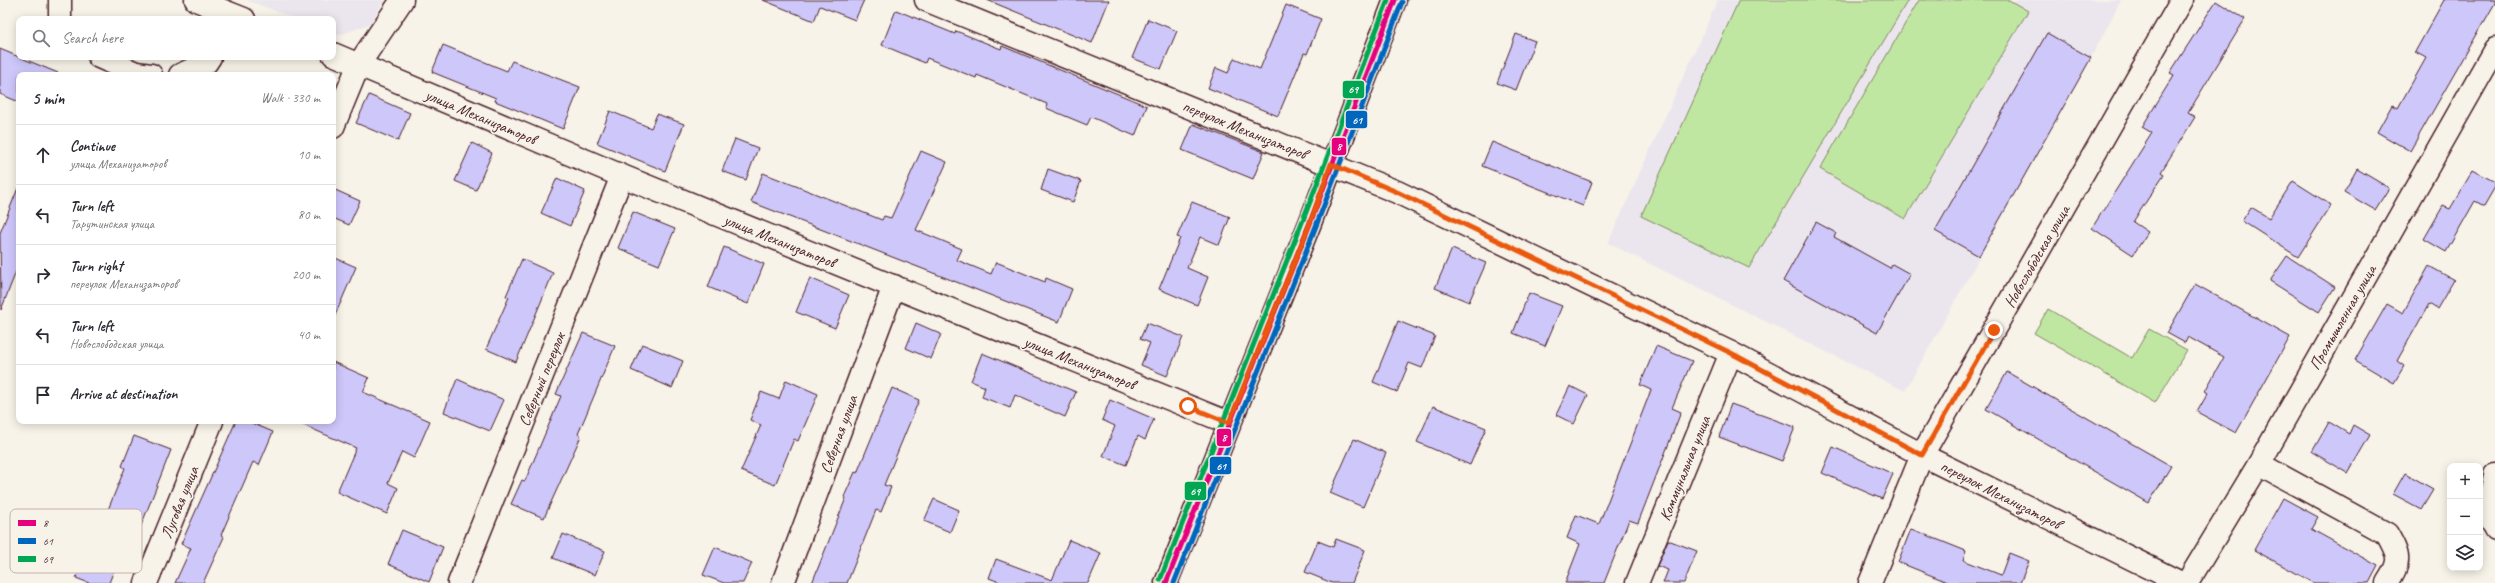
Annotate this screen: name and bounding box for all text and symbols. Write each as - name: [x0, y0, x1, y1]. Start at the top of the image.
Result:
- search box: [16, 16, 336, 60]
- icon: search: [30, 27, 52, 49]
- text: Search here: [62, 29, 123, 48]
- line badge: 69: [1342, 80, 1365, 99]
- text: 69: [1348, 82, 1359, 96]
- street label: улица Механизаторов: [421, 84, 542, 151]
- text: 5 min: [32, 88, 64, 109]
- text: Walk · 330 m: [261, 90, 320, 106]
- street label: переулок Механизаторов: [1180, 96, 1314, 166]
- line badge: 61: [1345, 110, 1368, 129]
- text: 61: [1352, 113, 1363, 127]
- text: Continue: [70, 137, 115, 156]
- line badge: 8: [1331, 137, 1347, 156]
- text: 8: [1337, 139, 1344, 153]
- icon: ahead: [32, 144, 54, 166]
- text: 10 m: [298, 147, 320, 163]
- text: улица Механизаторов: [70, 156, 166, 172]
- text: Turn left: [70, 197, 113, 216]
- street label: Новослободская улица: [1999, 200, 2075, 311]
- icon: left: [32, 204, 54, 226]
- text: 80 m: [298, 207, 320, 223]
- street label: улица Механизаторов: [720, 209, 841, 274]
- text: Тарутинская улица: [70, 216, 154, 232]
- text: Turn right: [70, 257, 123, 276]
- street label: Промышленная улица: [2305, 260, 2382, 373]
- icon: right: [32, 264, 54, 286]
- text: 200 m: [292, 267, 320, 283]
- text: переулок Механизаторов: [70, 276, 178, 292]
- text: Turn left: [70, 317, 113, 336]
- route end: [1985, 321, 2003, 339]
- icon: left: [32, 324, 54, 346]
- text: 40 m: [298, 327, 320, 343]
- street label: Северный переулок: [514, 328, 571, 429]
- street label: улица Механизаторов: [1020, 331, 1141, 396]
- text: Новослободская улица: [70, 336, 163, 352]
- icon: arrive: [32, 384, 54, 406]
- text: Arrive at destination: [70, 385, 177, 404]
- street label: Северная улица: [816, 392, 863, 476]
- route start: [1179, 397, 1197, 415]
- street label: Коммунальная улица: [1655, 412, 1716, 524]
- line badge: 8: [1216, 428, 1232, 447]
- text: 8: [1222, 430, 1229, 444]
- line badge: 61: [1209, 456, 1232, 475]
- street label: переулок Механизаторов: [1937, 456, 2068, 536]
- text: 61: [1216, 459, 1227, 473]
- street label: Луговая улица: [156, 462, 204, 541]
- map controls: [2447, 463, 2483, 571]
- button: +: [2447, 463, 2483, 499]
- line badge: 69: [1184, 481, 1207, 501]
- text: 69: [1190, 484, 1201, 498]
- button: −: [2447, 499, 2483, 535]
- legend: [10, 509, 142, 573]
- text: 8: [43, 516, 49, 530]
- text: 61: [43, 534, 54, 548]
- button: layers: [2447, 535, 2483, 571]
- text: 69: [43, 552, 54, 566]

